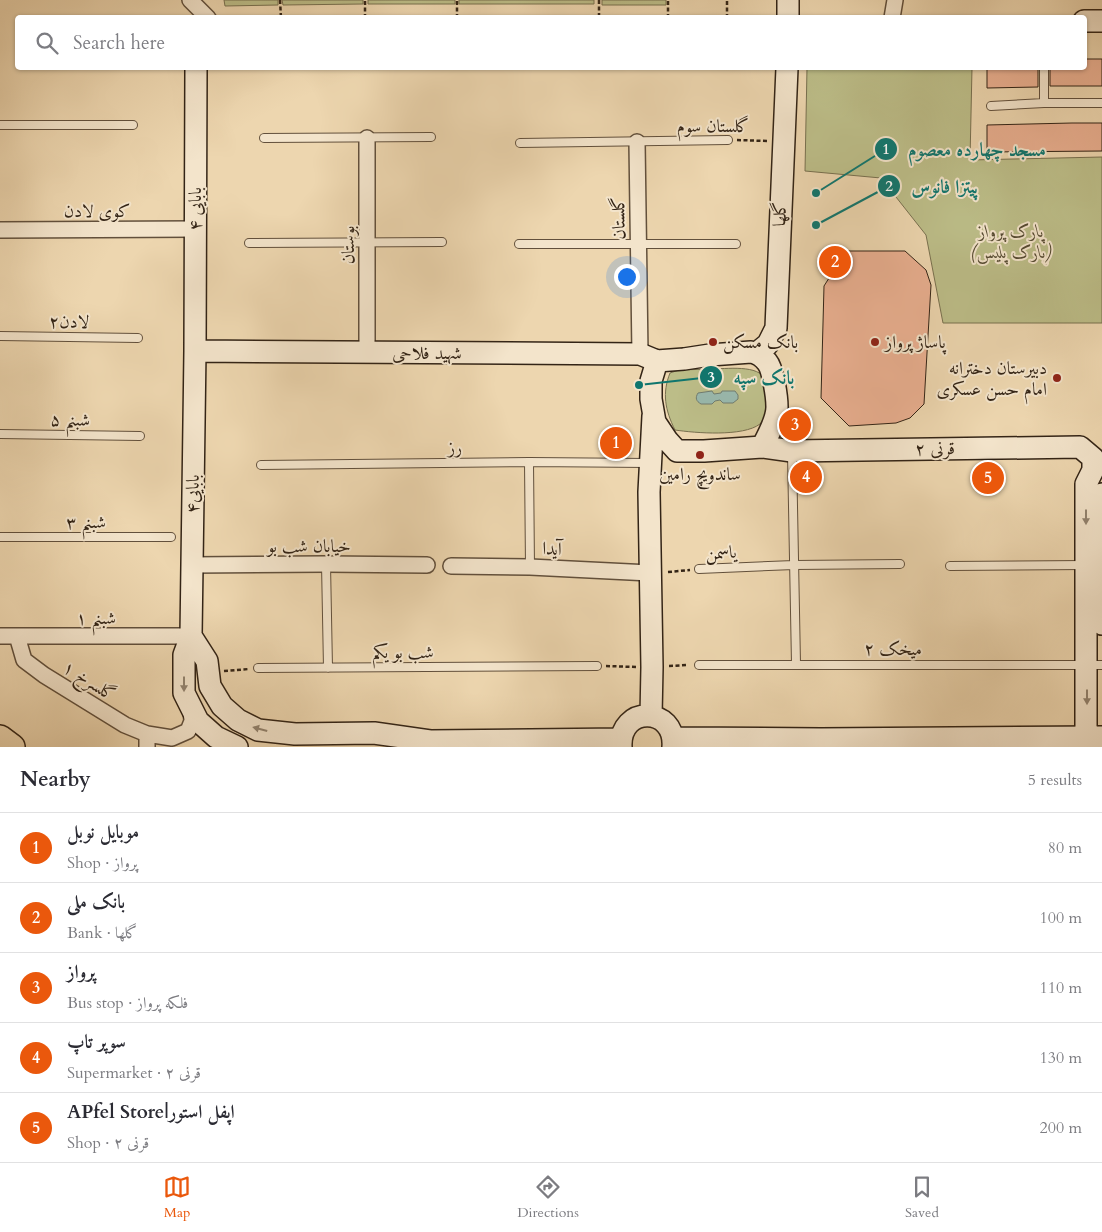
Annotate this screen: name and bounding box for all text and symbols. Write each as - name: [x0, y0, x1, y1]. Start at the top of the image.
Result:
- search box: [15, 15, 1087, 70]
- icon: search: [33, 29, 61, 57]
- text: Search here: [73, 30, 165, 56]
- street label: گلستان سوم: [677, 114, 749, 142]
- callout: مسجد چهارده معصوم: [873, 132, 1056, 166]
- text: مسجد چهارده معصوم: [908, 137, 1046, 167]
- text: 1: [882, 139, 890, 159]
- callout: پیتزا فانوس: [876, 169, 989, 203]
- text: پیتزا فانوس: [911, 174, 979, 201]
- text: 2: [885, 176, 893, 196]
- street label: بابایی ۴: [183, 187, 208, 231]
- street label: گلستان: [606, 196, 632, 240]
- street label: کوی لادن: [64, 199, 130, 224]
- street label: گلها: [767, 201, 793, 227]
- park label: پارک پرواز (پارک پلیس): [970, 219, 1052, 265]
- street label: بوستان: [336, 226, 361, 264]
- pin: 2: [819, 243, 851, 281]
- your location: [614, 264, 640, 290]
- street label: لادن۲: [49, 309, 89, 335]
- place label: بانک مسکن: [723, 330, 798, 355]
- place label: پاساژ پرواز: [883, 330, 947, 355]
- marker: بانک مسکن: [707, 336, 719, 348]
- marker: پاساژ پرواز: [869, 336, 881, 348]
- street label: شهید فلاحی: [392, 341, 462, 366]
- place label: دبیرستان دخترانه امام حسن عسکری: [937, 356, 1047, 405]
- callout: بانک سپه: [699, 360, 804, 394]
- text: بانک سپه: [734, 365, 795, 391]
- text: 3: [707, 367, 715, 387]
- marker: دبیرستان دخترانه امام حسن عسکری: [1051, 372, 1063, 384]
- pin: 3: [779, 406, 811, 444]
- street label: شبنم ۵: [50, 407, 90, 438]
- pin: 1: [600, 424, 632, 462]
- street label: رز: [446, 435, 462, 461]
- street label: قرنی ۲: [915, 436, 955, 462]
- marker: ساندویچ رامین: [694, 449, 706, 461]
- pin: 4: [790, 458, 822, 496]
- pin: 5: [972, 459, 1004, 497]
- place label: ساندویچ رامین: [659, 462, 741, 490]
- street label: بابایی۴: [180, 474, 206, 514]
- street label: شبنم ۳: [66, 510, 106, 540]
- one-way arrow: [1082, 510, 1090, 526]
- street label: خیابان شب بو: [265, 534, 351, 559]
- street label: آیدا: [542, 536, 564, 562]
- street label: یاسمن: [705, 540, 739, 566]
- street label: شبنم ۱: [76, 606, 116, 636]
- street label: میخک ۲: [864, 637, 922, 662]
- street label: شب بو یکم: [372, 640, 434, 669]
- street label: گلسرخ ۱: [56, 655, 120, 710]
- one-way arrow: [180, 676, 188, 692]
- one-way arrow: [1082, 690, 1090, 706]
- one-way arrow: [252, 725, 267, 733]
- text: Nearby: [20, 765, 91, 794]
- text: 5 results: [1028, 769, 1082, 791]
- text: موبایل نوبل: [67, 819, 139, 845]
- text: 1: [32, 837, 40, 859]
- text: 80 m: [1048, 837, 1082, 859]
- text: Shop · پرواز: [67, 852, 137, 874]
- text: بانک ملی: [67, 889, 125, 915]
- text: 2: [32, 907, 40, 929]
- text: 100 m: [1040, 907, 1082, 929]
- text: Bank · گلها: [67, 922, 137, 944]
- text: پرواز: [67, 959, 96, 985]
- text: 3: [32, 977, 40, 999]
- text: 110 m: [1040, 977, 1082, 999]
- text: Bus stop · فلکه پرواز: [67, 992, 188, 1014]
- text: سوپر تاپ: [67, 1029, 126, 1055]
- text: 4: [32, 1047, 40, 1069]
- text: 130 m: [1040, 1047, 1082, 1069]
- text: Supermarket · قرنی ۲: [67, 1062, 201, 1084]
- text: APfel Store|اپفل استور: [67, 1099, 235, 1125]
- text: 5: [32, 1117, 40, 1139]
- text: 200 m: [1040, 1117, 1082, 1139]
- text: Shop · قرنی ۲: [67, 1132, 149, 1154]
- tab: Map: [163, 1173, 191, 1222]
- tab: Directions: [517, 1173, 579, 1222]
- tab: Saved: [905, 1173, 939, 1222]

